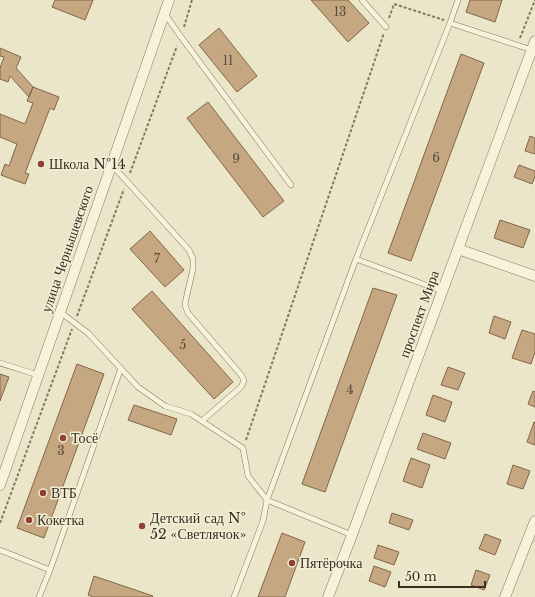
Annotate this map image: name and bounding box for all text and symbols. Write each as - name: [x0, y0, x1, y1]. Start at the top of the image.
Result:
- house number: 13: [334, 4, 346, 19]
- house number: 11: [223, 53, 233, 68]
- house number: 6: [432, 150, 440, 165]
- house number: 9: [232, 151, 240, 166]
- place label: Школа №14: [49, 155, 126, 173]
- marker: Школа №14: [36, 159, 46, 169]
- street label: улица Чернышевского: [37, 183, 97, 315]
- house number: 7: [154, 251, 161, 266]
- street label: проспект Мира: [395, 267, 443, 360]
- house number: 5: [180, 337, 187, 352]
- house number: 4: [346, 382, 354, 397]
- place label: Тосё: [71, 429, 98, 447]
- marker: Тосё: [58, 433, 68, 443]
- house number: 3: [57, 443, 65, 458]
- place label: ВТБ: [51, 484, 77, 502]
- marker: ВТБ: [38, 488, 48, 498]
- place label: Детский сад № 52 «Светлячок»: [150, 509, 247, 543]
- place label: Кокетка: [37, 511, 85, 529]
- marker: Кокетка: [24, 515, 34, 525]
- marker: Детский сад № 52 «Светлячок»: [137, 521, 147, 531]
- place label: Пятёрочка: [300, 554, 363, 572]
- marker: Пятёрочка: [287, 558, 297, 568]
- scale bar: [399, 563, 485, 589]
- text: 50 m: [405, 569, 437, 584]

